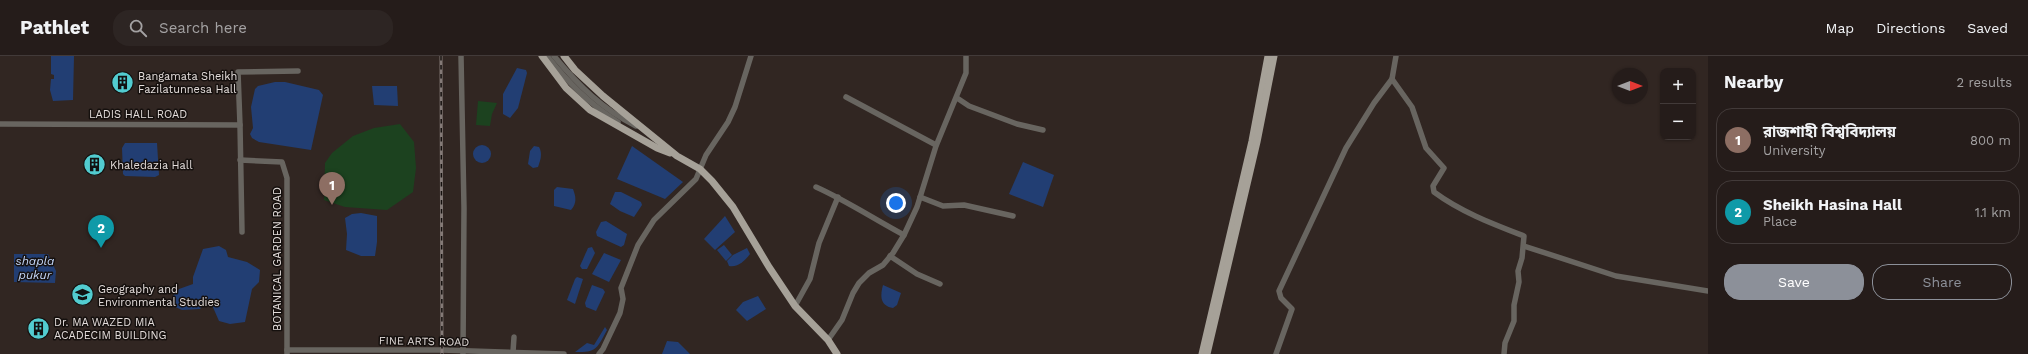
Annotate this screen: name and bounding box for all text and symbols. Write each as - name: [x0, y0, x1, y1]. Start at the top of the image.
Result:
- search box: [113, 10, 393, 46]
- text: Pathlet: [20, 16, 89, 39]
- icon: search: [127, 17, 149, 39]
- text: Search here: [159, 19, 247, 37]
- text: Map: [1826, 20, 1854, 36]
- text: Directions: [1876, 20, 1945, 36]
- text: Saved: [1967, 20, 2008, 36]
- north arrow: [1612, 68, 1648, 104]
- map controls: [1660, 68, 1696, 140]
- button: +: [1660, 68, 1696, 104]
- building icon: Bangamata Sheikh Fazilatunnesa Hall: [110, 69, 136, 95]
- place label: Bangamata Sheikh Fazilatunnesa Hall: [138, 70, 237, 96]
- text: Nearby: [1724, 72, 1783, 92]
- text: 2 results: [1957, 75, 2012, 90]
- button: −: [1660, 104, 1696, 140]
- street label: LADIS HALL ROAD: [89, 108, 187, 121]
- text: রাজশাহী বিশ্ববিদ্যালয়: [1763, 123, 1896, 141]
- text: 1: [1735, 133, 1741, 148]
- text: 800 m: [1970, 133, 2011, 148]
- text: University: [1763, 143, 1825, 158]
- building icon: Khaledazia Hall: [81, 152, 107, 178]
- place label: Khaledazia Hall: [110, 159, 193, 172]
- pin: 1: [319, 172, 345, 205]
- street label: BOTANICAL GARDEN ROAD: [271, 187, 284, 331]
- your location: [886, 193, 906, 213]
- text: Sheikh Hasina Hall: [1763, 196, 1902, 214]
- text: 2: [1734, 205, 1742, 220]
- text: 1.1 km: [1975, 205, 2011, 220]
- text: Place: [1763, 214, 1797, 229]
- pin: 2: [88, 215, 114, 248]
- water label: shapla pukur: [16, 254, 55, 282]
- button: Save: [1724, 264, 1864, 300]
- button: Share: [1872, 264, 2012, 300]
- school or university icon: Geography and Environmental Studies: [69, 282, 95, 308]
- place label: Geography and Environmental Studies: [98, 283, 220, 309]
- building icon: Dr. MA WAZED MIA ACADECIM BUILDING: [26, 315, 52, 341]
- place label: Dr. MA WAZED MIA ACADECIM BUILDING: [54, 316, 167, 342]
- street label: FINE ARTS ROAD: [379, 334, 469, 349]

